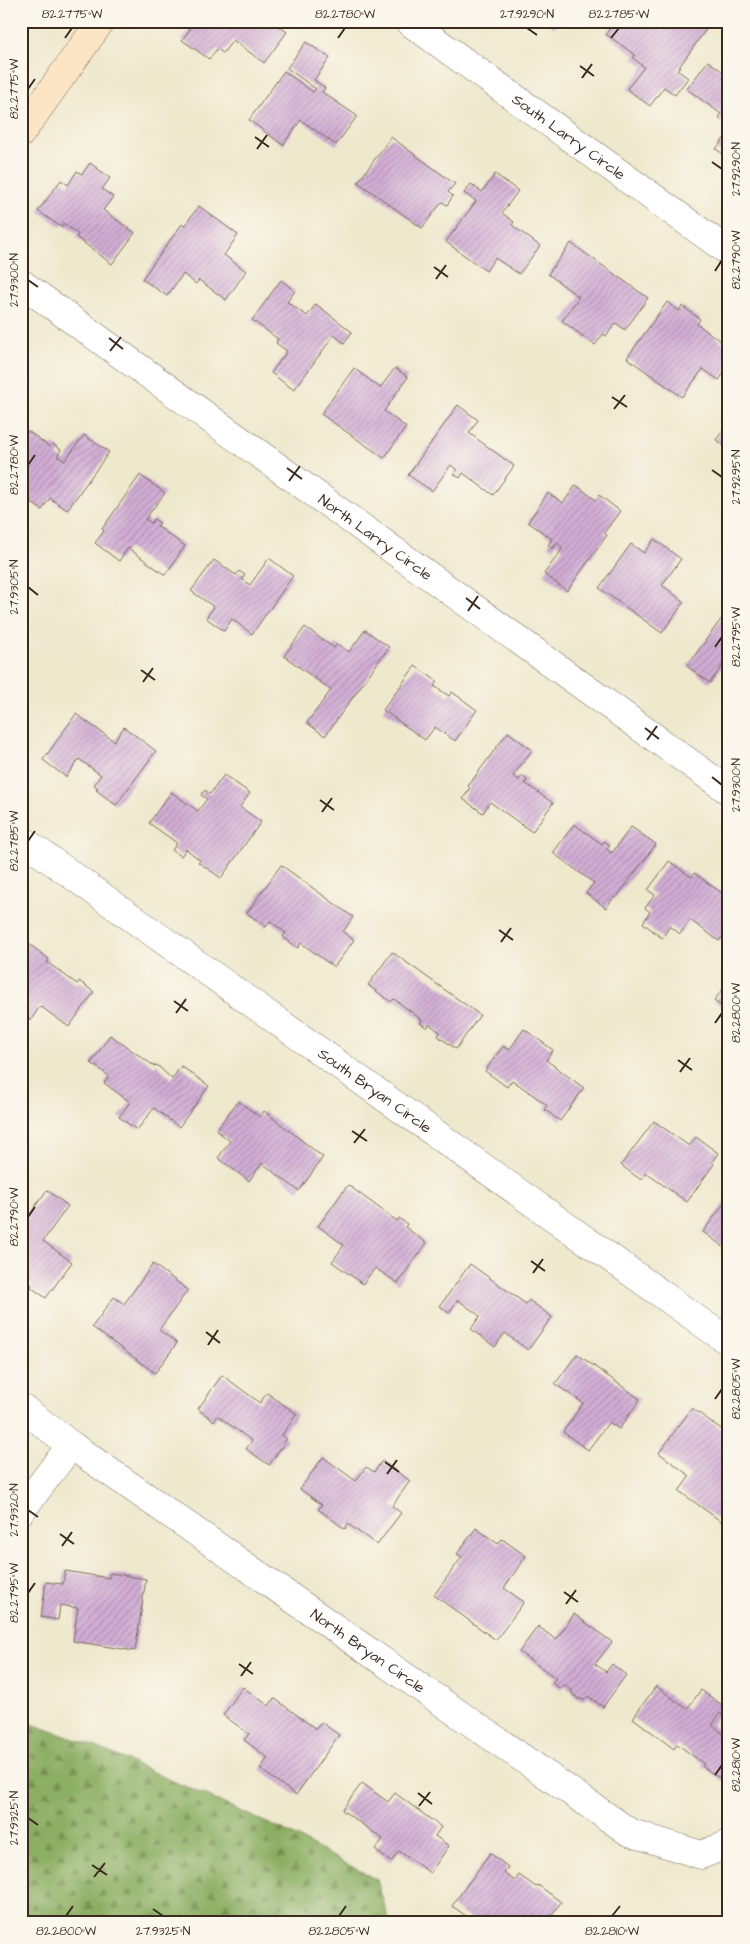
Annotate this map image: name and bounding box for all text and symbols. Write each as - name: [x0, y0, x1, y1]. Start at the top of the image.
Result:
- text: 82.2775°W: [42, 6, 103, 23]
- text: 82.2780°W: [315, 6, 376, 23]
- text: 27.9290°N: [500, 6, 555, 23]
- text: 82.2785°W: [589, 6, 650, 23]
- text: 82.2775°W: [6, 58, 23, 119]
- street label: South Larry Circle: [507, 89, 629, 185]
- text: 27.9290°N: [728, 141, 745, 196]
- text: 82.2790°W: [728, 230, 745, 289]
- text: 27.9300°N: [6, 252, 23, 307]
- text: 82.2780°W: [6, 434, 23, 495]
- text: 27.9295°N: [728, 449, 745, 505]
- street label: North Larry Circle: [314, 490, 436, 586]
- text: 27.9305°N: [6, 559, 23, 615]
- text: 82.2795°W: [728, 606, 745, 667]
- text: 27.9300°N: [728, 757, 745, 812]
- text: 82.2785°W: [6, 810, 23, 871]
- text: 82.2800°W: [728, 982, 745, 1043]
- street label: South Bryan Circle: [314, 1043, 436, 1138]
- text: 82.2790°W: [6, 1187, 23, 1246]
- text: 82.2805°W: [728, 1358, 745, 1419]
- text: 27.9320°N: [6, 1483, 23, 1537]
- text: 82.2795°W: [6, 1562, 23, 1623]
- street label: North Bryan Circle: [306, 1604, 429, 1698]
- text: 82.2810°W: [728, 1737, 745, 1792]
- text: 27.9325°N: [6, 1790, 23, 1845]
- text: 82.2800°W: [36, 1923, 97, 1940]
- text: 27.9325°N: [136, 1923, 191, 1940]
- text: 82.2805°W: [309, 1923, 370, 1940]
- text: 82.2810°W: [585, 1923, 640, 1940]

